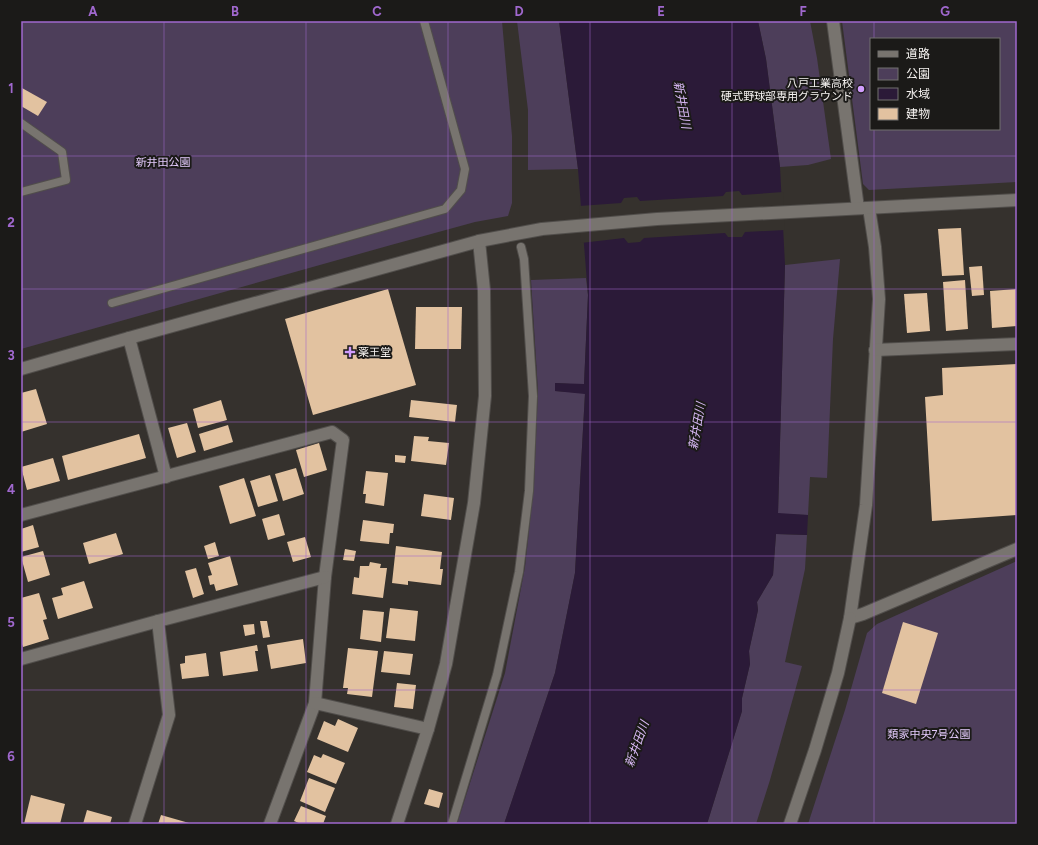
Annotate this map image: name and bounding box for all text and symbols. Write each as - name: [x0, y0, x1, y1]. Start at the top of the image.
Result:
- text: A: [88, 4, 98, 19]
- text: B: [231, 4, 239, 19]
- text: C: [372, 4, 382, 19]
- text: D: [514, 4, 524, 19]
- text: E: [657, 4, 665, 19]
- text: F: [799, 4, 807, 19]
- text: G: [940, 4, 950, 19]
- legend: [870, 38, 1000, 130]
- text: 道路: [906, 47, 930, 61]
- text: 公園: [906, 67, 930, 81]
- place label: 八戸工業高校 硬式野球部専用グラウンド: [721, 77, 853, 103]
- water label: 新井田川: [671, 80, 693, 132]
- text: 1: [8, 81, 14, 96]
- marker: 八戸工業高校 硬式野球部専用グラウンド: [856, 84, 866, 94]
- text: 水域: [906, 87, 930, 101]
- text: 建物: [906, 107, 930, 121]
- park label: 新井田公園: [136, 156, 191, 169]
- text: 2: [7, 215, 15, 230]
- place label: 薬王堂: [358, 346, 391, 359]
- marker: 薬王堂: [345, 347, 355, 357]
- text: 3: [7, 348, 15, 363]
- water label: 新井田川: [686, 399, 708, 451]
- text: 4: [7, 482, 15, 497]
- text: 5: [7, 615, 15, 630]
- water label: 新井田川: [622, 717, 652, 769]
- park label: 類家中央7号公園: [888, 728, 970, 741]
- text: 6: [7, 749, 15, 764]

